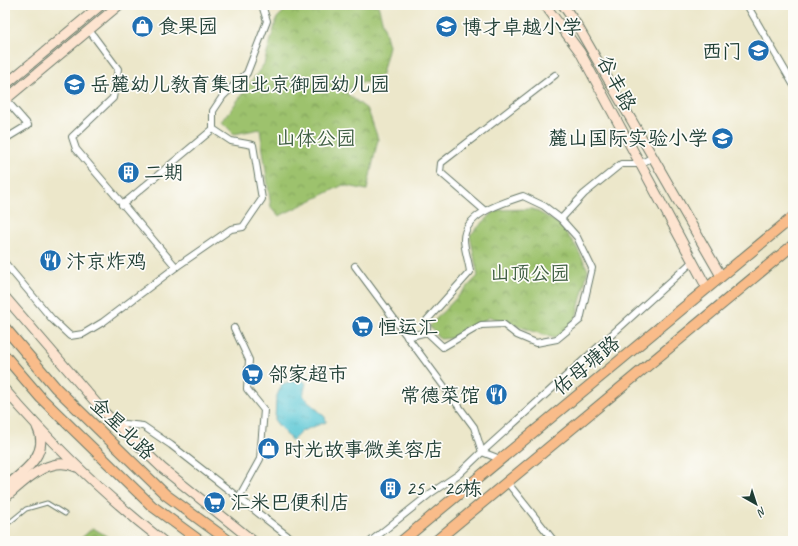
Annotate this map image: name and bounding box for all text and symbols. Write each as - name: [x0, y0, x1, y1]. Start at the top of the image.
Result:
- shop icon: 食果园: [130, 13, 156, 39]
- place label: 食果园: [158, 14, 218, 39]
- school or university icon: 博才卓越小学: [433, 14, 459, 40]
- place label: 博才卓越小学: [462, 15, 582, 40]
- school or university icon: 西门: [745, 38, 771, 64]
- place label: 西门: [702, 39, 742, 64]
- street label: 谷丰路: [591, 51, 642, 116]
- school or university icon: 岳麓幼儿教育集团北京御园幼儿园: [62, 71, 88, 97]
- place label: 岳麓幼儿教育集团北京御园幼儿园: [90, 72, 390, 97]
- school or university icon: 麓山国际实验小学: [710, 125, 736, 151]
- park label: 山体公园: [276, 126, 356, 151]
- place label: 麓山国际实验小学: [548, 126, 708, 151]
- building icon: 二期: [116, 159, 142, 185]
- place label: 二期: [144, 160, 184, 185]
- restaurant icon: 汴京炸鸡: [38, 248, 64, 274]
- place label: 汴京炸鸡: [66, 249, 146, 274]
- park label: 山顶公园: [490, 261, 570, 286]
- supermarket icon: 恒运汇: [350, 314, 376, 340]
- place label: 恒运汇: [378, 315, 438, 340]
- street label: 佑母塘路: [548, 329, 626, 401]
- supermarket icon: 邻家超市: [240, 361, 266, 387]
- place label: 邻家超市: [268, 362, 348, 387]
- restaurant icon: 常德菜馆: [483, 382, 509, 408]
- place label: 常德菜馆: [400, 383, 480, 408]
- street label: 金星北路: [85, 392, 161, 466]
- shop icon: 时光故事微美容店: [255, 436, 281, 462]
- place label: 时光故事微美容店: [284, 437, 444, 462]
- building icon: 25、26栋: [378, 475, 404, 501]
- place label: 25、26栋: [406, 476, 482, 501]
- north arrow: [736, 484, 776, 524]
- supermarket icon: 汇米巴便利店: [201, 489, 227, 515]
- place label: 汇米巴便利店: [230, 490, 350, 515]
- text: N: [754, 504, 769, 521]

